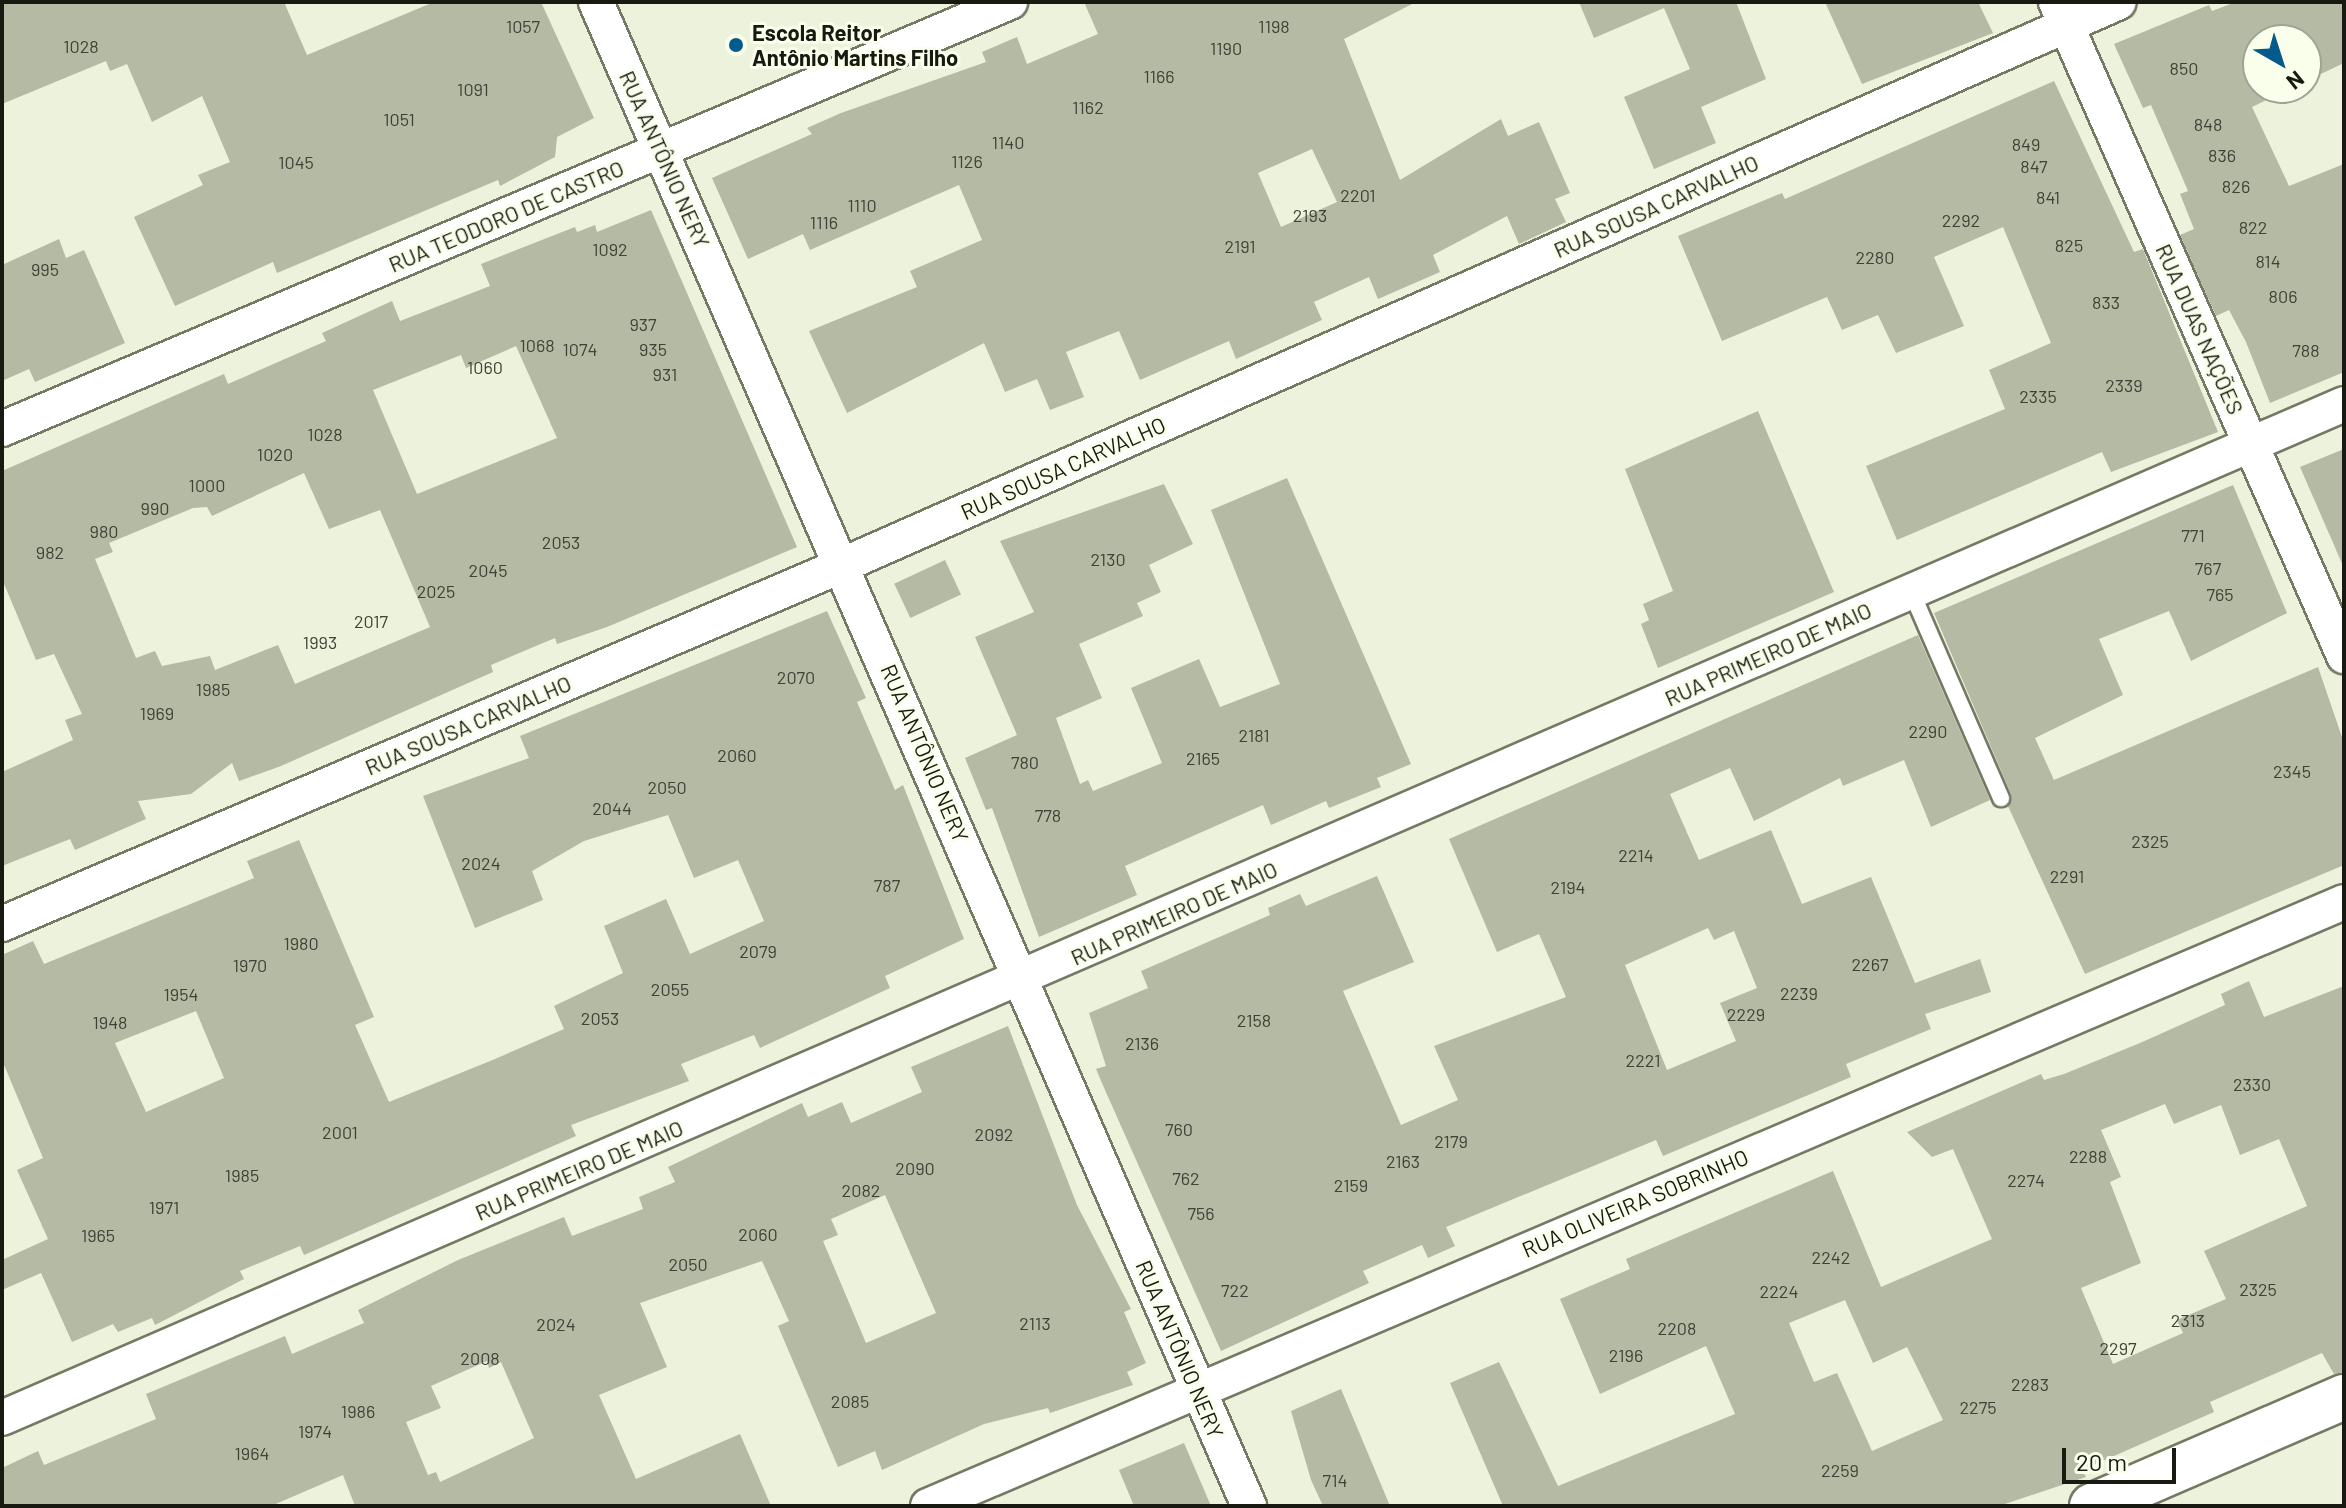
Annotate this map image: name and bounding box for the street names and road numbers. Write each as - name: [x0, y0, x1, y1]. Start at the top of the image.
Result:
- street label: RUA ANTÔNIO NERY: [614, 66, 716, 252]
- street label: RUA SOUSA CARVALHO: [1549, 149, 1763, 263]
- street label: RUA TEODORO DE CASTRO: [384, 154, 628, 278]
- street label: RUA DUAS NAÇÕES: [2151, 240, 2249, 418]
- street label: RUA SOUSA CARVALHO: [956, 411, 1170, 525]
- street label: RUA PRIMEIRO DE MAIO: [1661, 596, 1875, 712]
- street label: RUA ANTÔNIO NERY: [876, 660, 974, 846]
- street label: RUA SOUSA CARVALHO: [361, 670, 575, 780]
- street label: RUA PRIMEIRO DE MAIO: [1067, 855, 1281, 971]
- street label: RUA PRIMEIRO DE MAIO: [471, 1114, 687, 1226]
- street label: RUA OLIVEIRA SOBRINHO: [1518, 1143, 1752, 1263]
- street label: RUA ANTÔNIO NERY: [1131, 1256, 1229, 1442]

